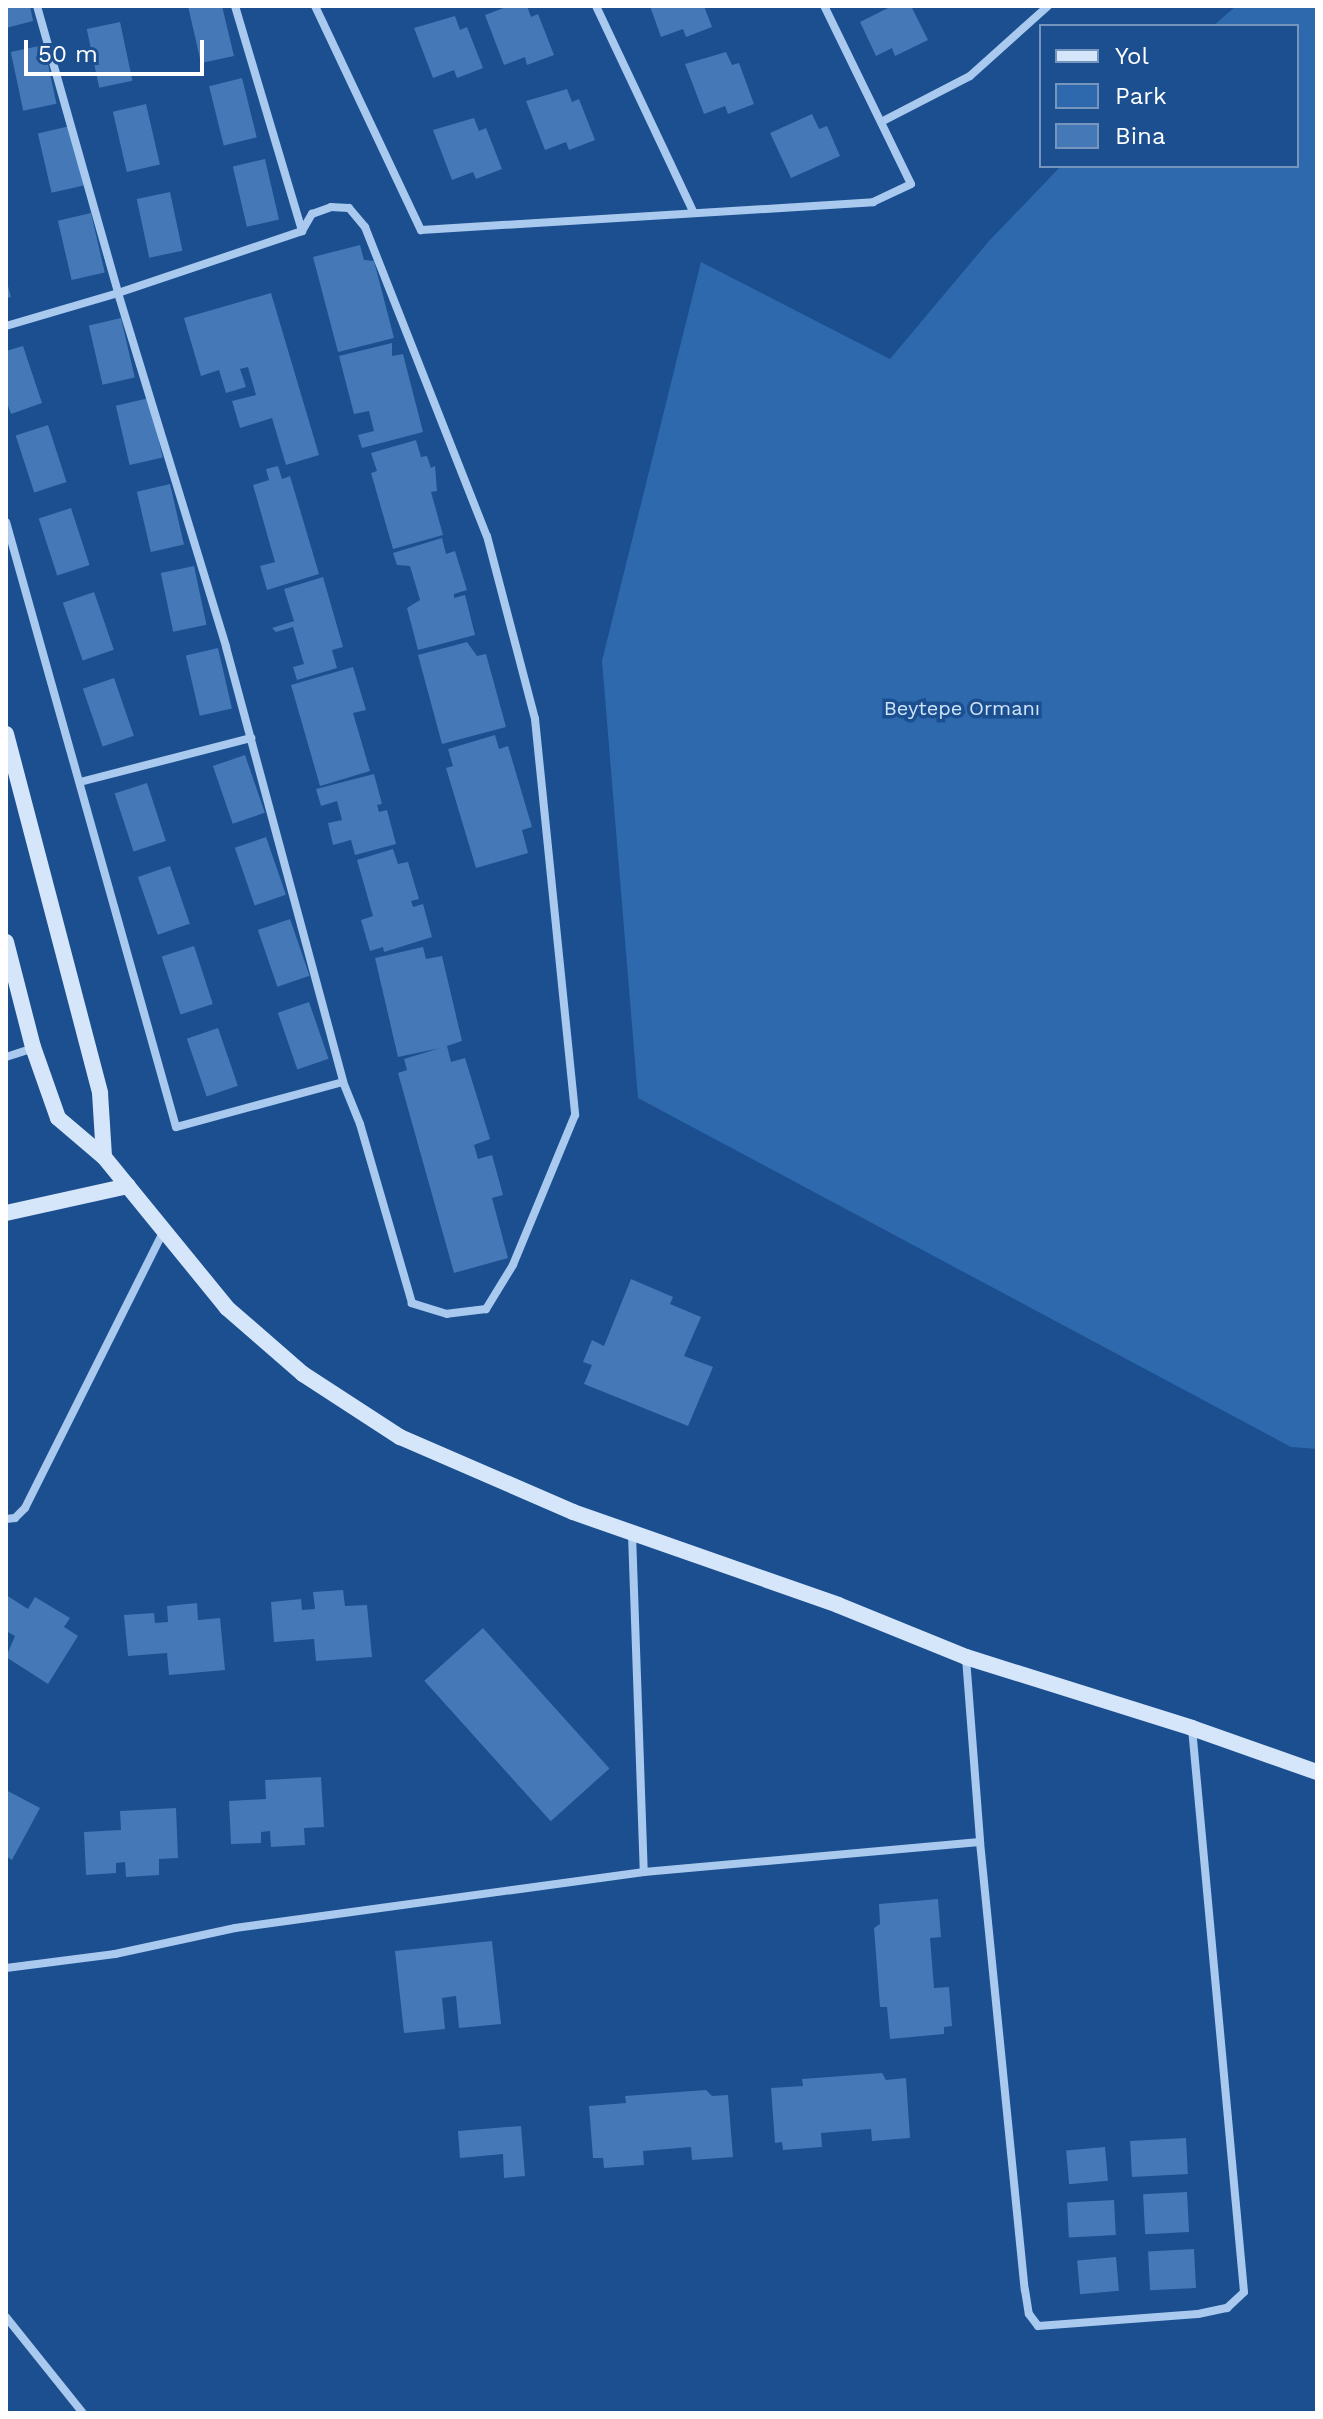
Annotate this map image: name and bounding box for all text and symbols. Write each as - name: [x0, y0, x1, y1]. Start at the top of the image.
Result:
- scale bar: [28, 24, 208, 74]
- legend: [1039, 24, 1299, 168]
- text: 50 m: [38, 40, 98, 68]
- text: Yol: [1115, 42, 1149, 70]
- text: Park: [1115, 82, 1167, 110]
- text: Bina: [1115, 122, 1166, 150]
- park label: Beytepe Ormanı: [884, 696, 1040, 720]

